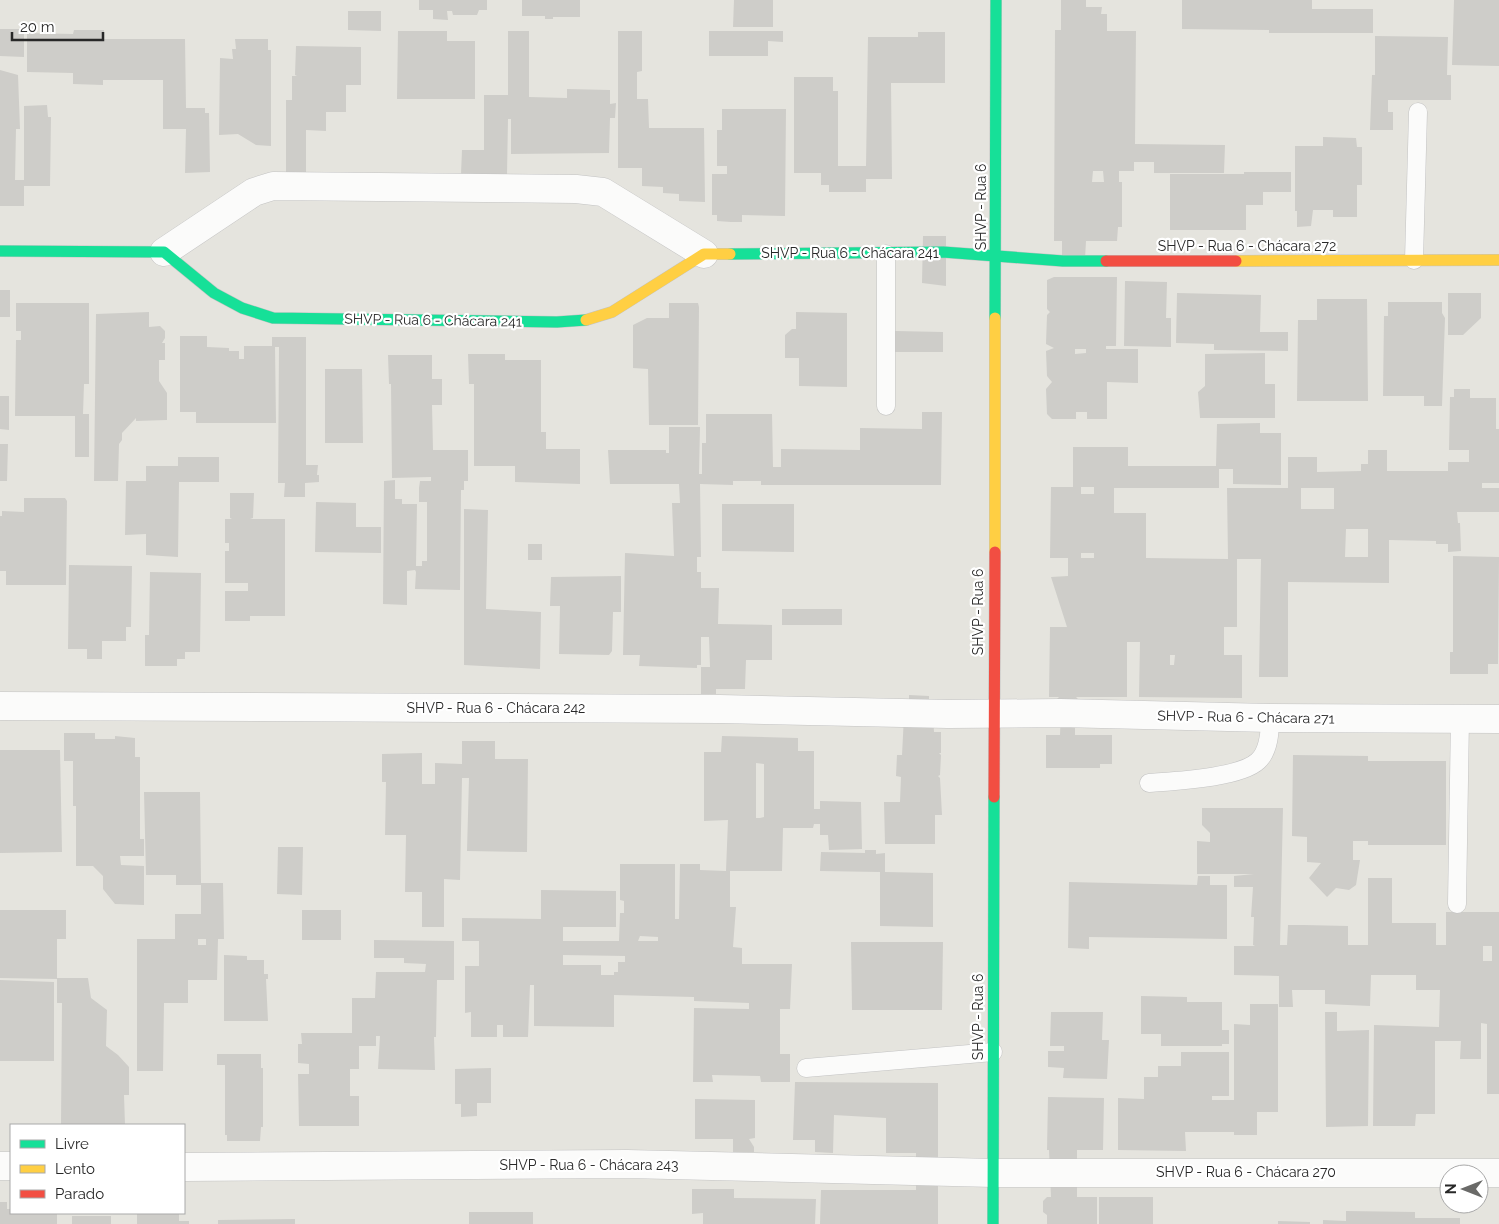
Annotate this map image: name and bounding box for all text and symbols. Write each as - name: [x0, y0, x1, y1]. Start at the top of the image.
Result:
- scale bar: [12, 10, 104, 42]
- text: 20 m: [20, 18, 55, 36]
- street label: SHVP - Rua 6: [973, 164, 989, 250]
- street label: SHVP - Rua 6 - Chácara 272: [1158, 238, 1336, 254]
- street label: SHVP - Rua 6 - Chácara 241: [761, 245, 939, 261]
- street label: SHVP - Rua 6 - Chácara 241: [344, 310, 522, 330]
- street label: SHVP - Rua 6: [970, 569, 986, 655]
- street label: SHVP - Rua 6 - Chácara 242: [407, 700, 585, 716]
- street label: SHVP - Rua 6 - Chácara 271: [1157, 707, 1335, 727]
- street label: SHVP - Rua 6: [970, 974, 986, 1060]
- legend: [10, 1124, 185, 1214]
- text: Livre: [55, 1135, 89, 1153]
- street label: SHVP - Rua 6 - Chácara 243: [500, 1157, 678, 1173]
- text: Lento: [55, 1160, 95, 1178]
- street label: SHVP - Rua 6 - Chácara 270: [1156, 1164, 1336, 1180]
- north arrow: [1439, 1164, 1489, 1214]
- text: N: [1443, 1184, 1459, 1194]
- text: Parado: [55, 1185, 104, 1203]

